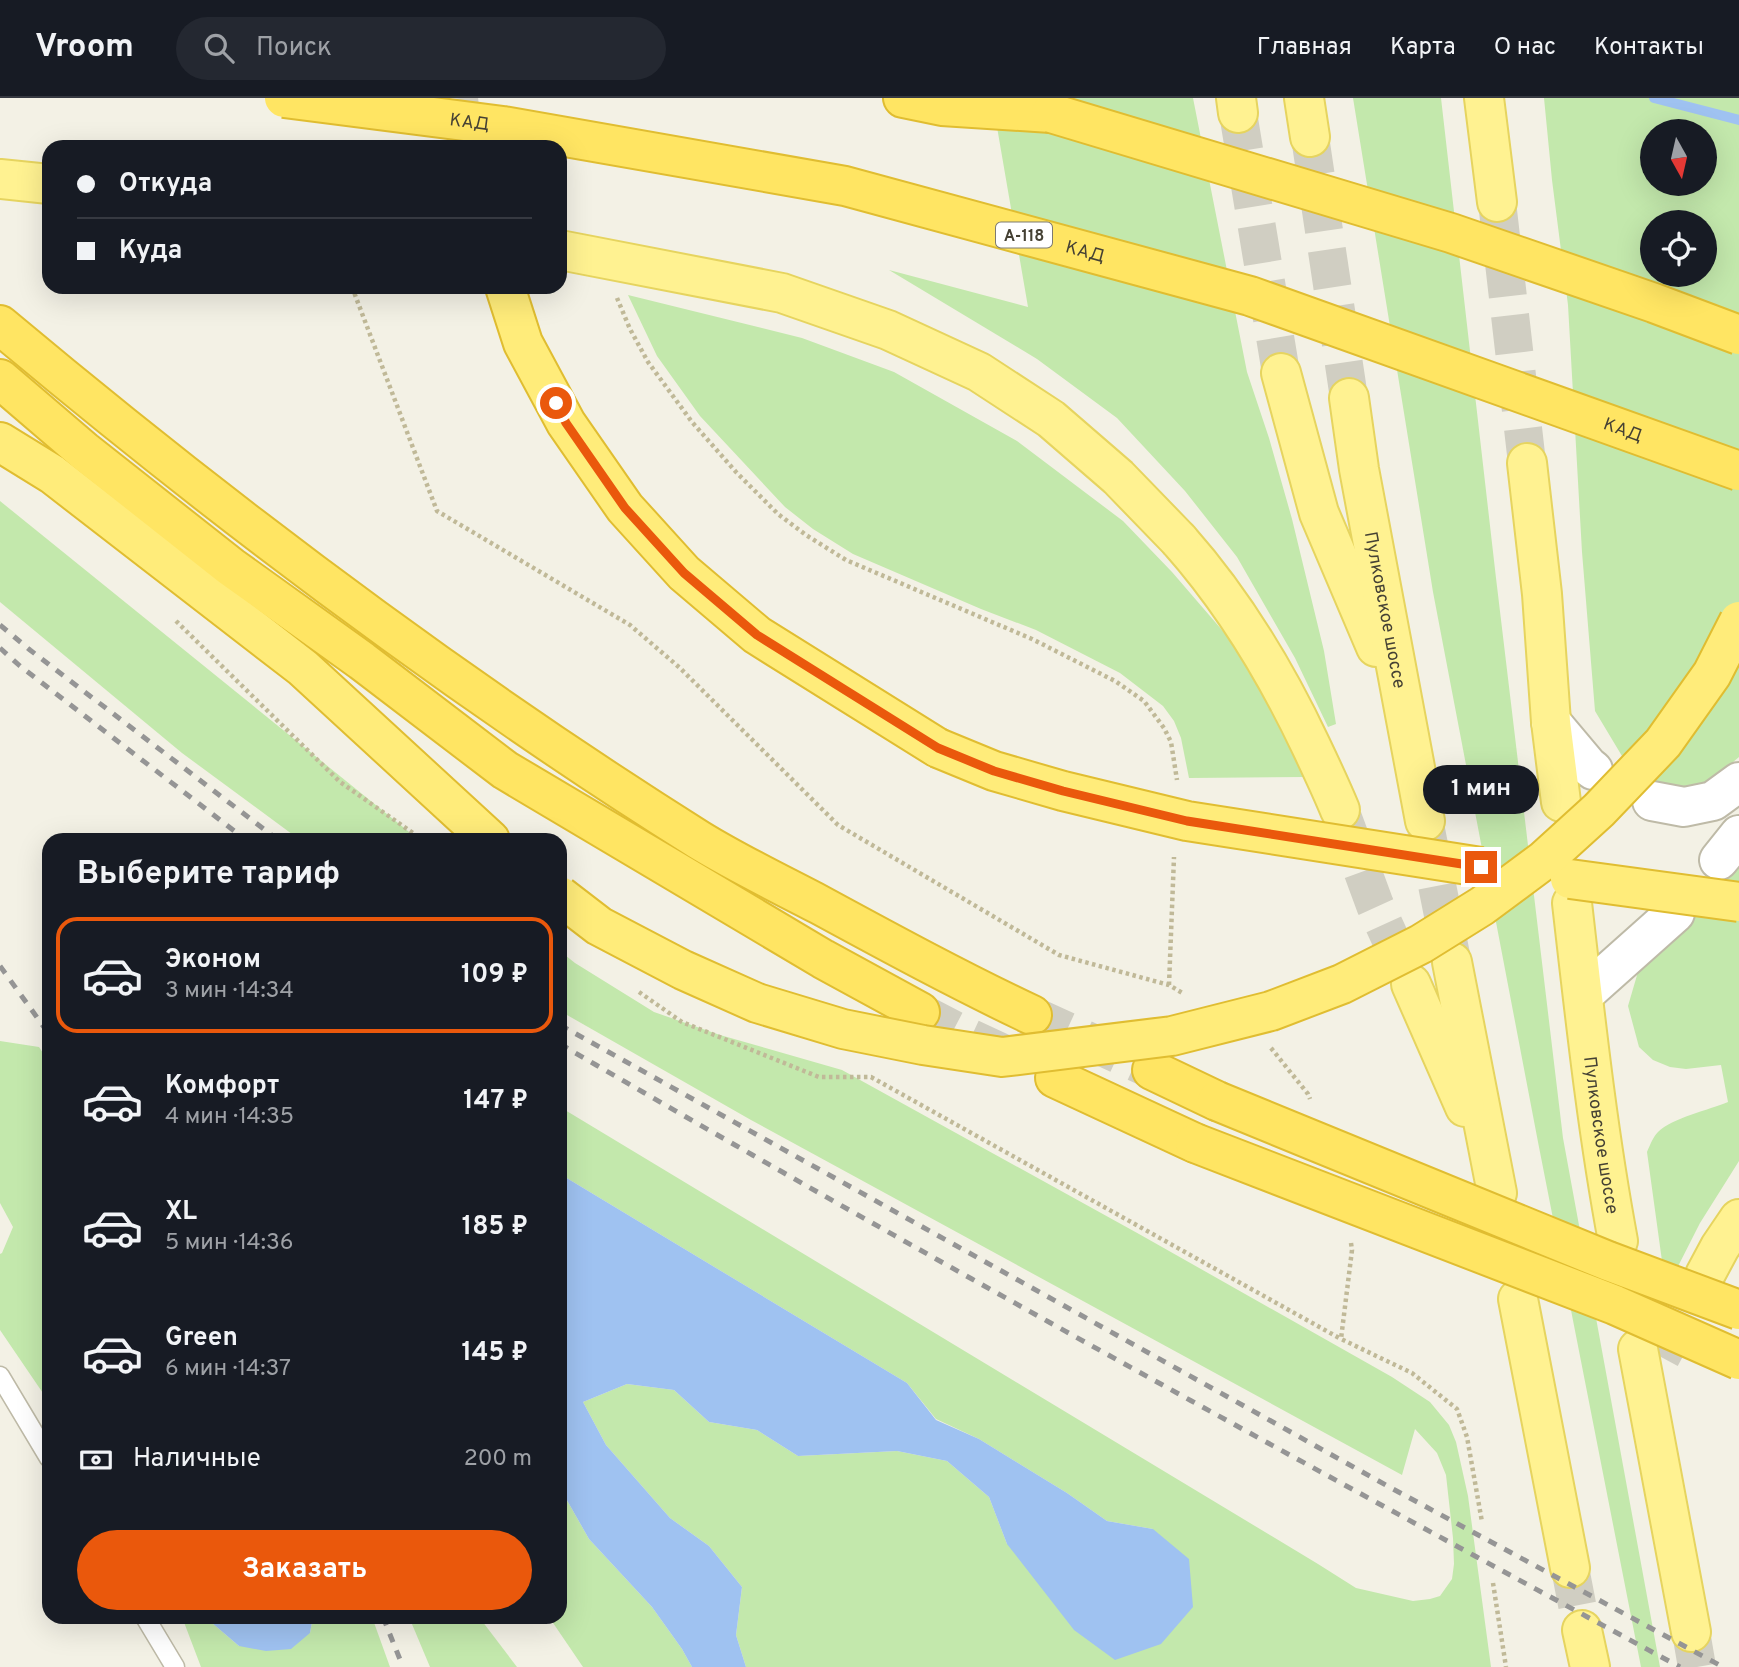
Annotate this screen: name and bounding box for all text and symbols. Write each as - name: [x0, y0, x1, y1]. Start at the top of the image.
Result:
- search box: [176, 17, 666, 80]
- text: Vroom: [35, 27, 134, 69]
- icon: search: [200, 29, 238, 67]
- text: Поиск: [256, 32, 332, 65]
- text: Главная: [1257, 33, 1352, 63]
- text: Карта: [1390, 33, 1456, 63]
- text: О нас: [1494, 33, 1556, 63]
- text: Контакты: [1594, 33, 1704, 63]
- street label: КАД: [448, 109, 491, 137]
- north arrow: [1640, 119, 1717, 196]
- map controls: [1640, 119, 1717, 287]
- text: Откуда: [119, 168, 212, 201]
- button: locate: [1640, 210, 1717, 287]
- road number: А-118: [996, 223, 1052, 248]
- text: Куда: [119, 235, 182, 268]
- street label: КАД: [1063, 236, 1107, 269]
- route start: [540, 387, 572, 419]
- street label: КАД: [1600, 413, 1645, 448]
- street label: Пулковское шоссе: [1358, 530, 1410, 691]
- callout: 1 мин: [1423, 766, 1539, 814]
- text: 1 мин: [1451, 775, 1511, 804]
- route end: [1465, 851, 1497, 883]
- text: Выберите тариф: [77, 855, 340, 895]
- icon: car: [81, 944, 144, 1007]
- text: Эконом: [165, 944, 261, 977]
- text: 109 ₽: [461, 959, 528, 992]
- text: 3 мин · 14:34: [165, 977, 294, 1006]
- street label: Пулковское шоссе: [1577, 1055, 1623, 1216]
- icon: car: [81, 1070, 144, 1133]
- text: Комфорт: [165, 1070, 279, 1103]
- text: 147 ₽: [463, 1085, 528, 1118]
- text: 4 мин · 14:35: [165, 1103, 294, 1132]
- icon: car: [81, 1196, 144, 1259]
- text: XL: [165, 1196, 197, 1229]
- text: 185 ₽: [462, 1211, 528, 1244]
- text: 5 мин · 14:36: [165, 1229, 294, 1258]
- icon: car: [81, 1322, 144, 1385]
- text: Green: [165, 1322, 238, 1355]
- text: 145 ₽: [461, 1337, 528, 1370]
- text: 6 мин · 14:37: [165, 1355, 291, 1384]
- icon: cash: [77, 1441, 115, 1479]
- text: Наличные: [133, 1443, 261, 1476]
- text: 200 m: [464, 1445, 532, 1474]
- button: Заказать: [77, 1530, 532, 1610]

